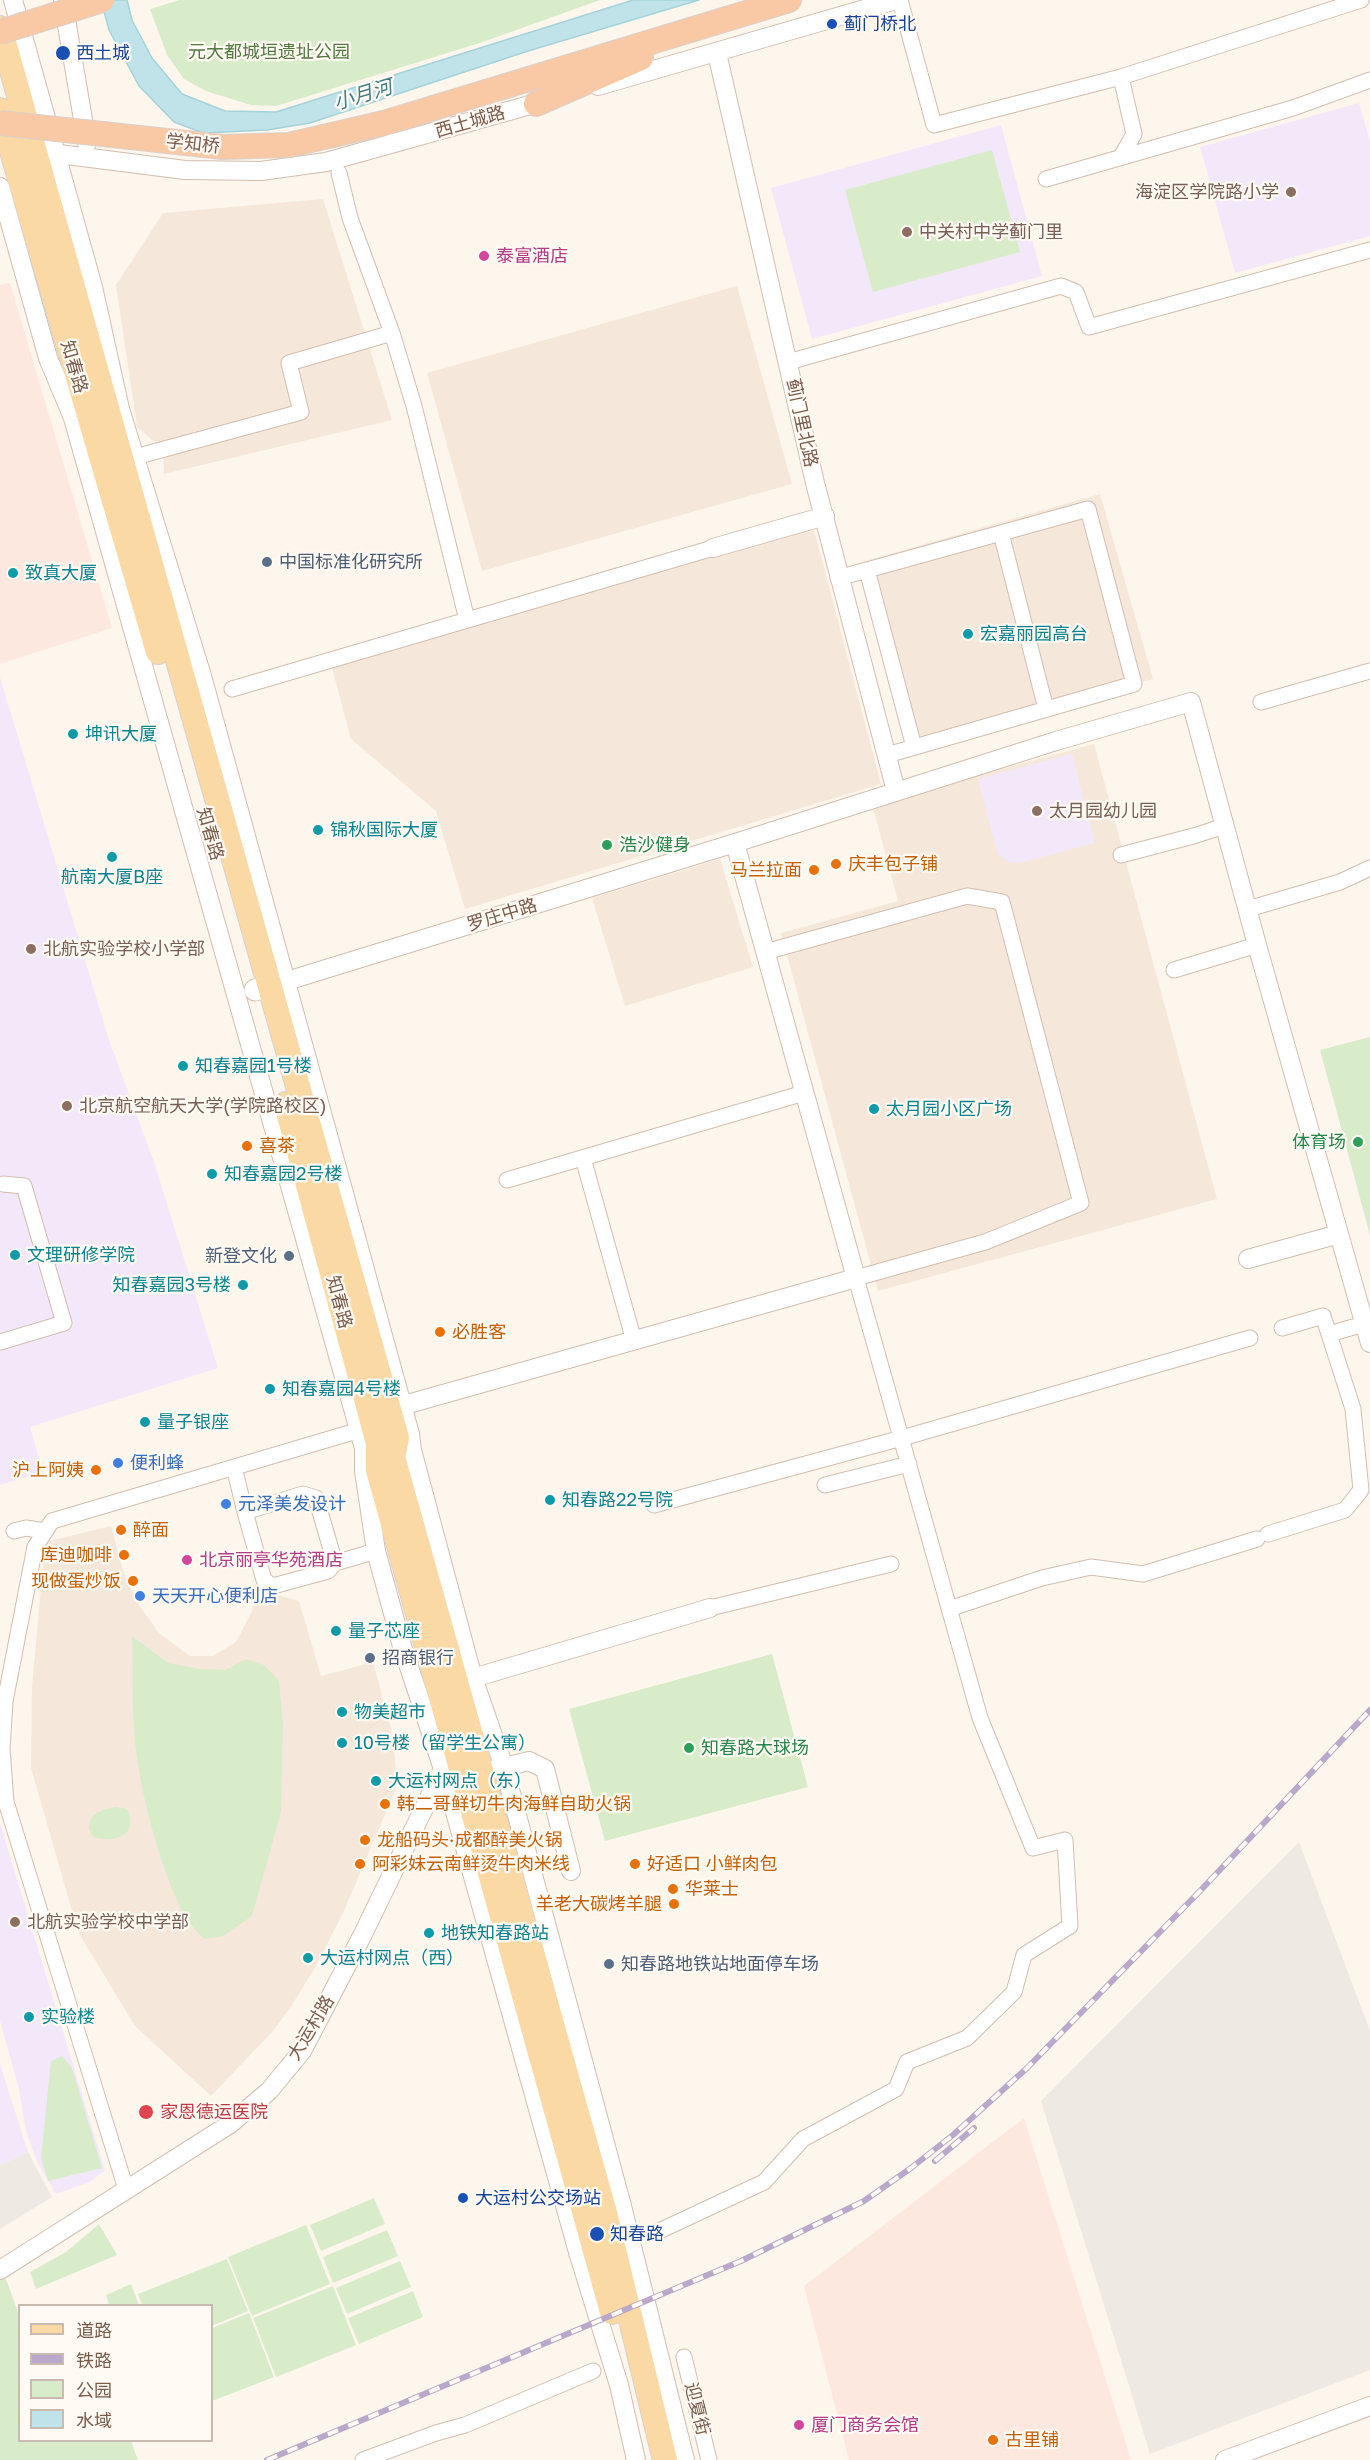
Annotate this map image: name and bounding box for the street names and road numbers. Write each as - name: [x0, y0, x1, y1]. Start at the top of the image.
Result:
- street label: 西土城路: [432, 102, 508, 142]
- street label: 学知桥: [165, 130, 221, 158]
- street label: 知春路: [56, 338, 92, 396]
- street label: 蓟门里北路: [782, 377, 822, 469]
- street label: 知春路: [192, 805, 228, 863]
- street label: 罗庄中路: [464, 894, 540, 936]
- street label: 知春路: [322, 1273, 356, 1331]
- street label: 大运村路: [283, 1992, 339, 2064]
- street label: 迎夏街: [680, 2380, 714, 2438]

